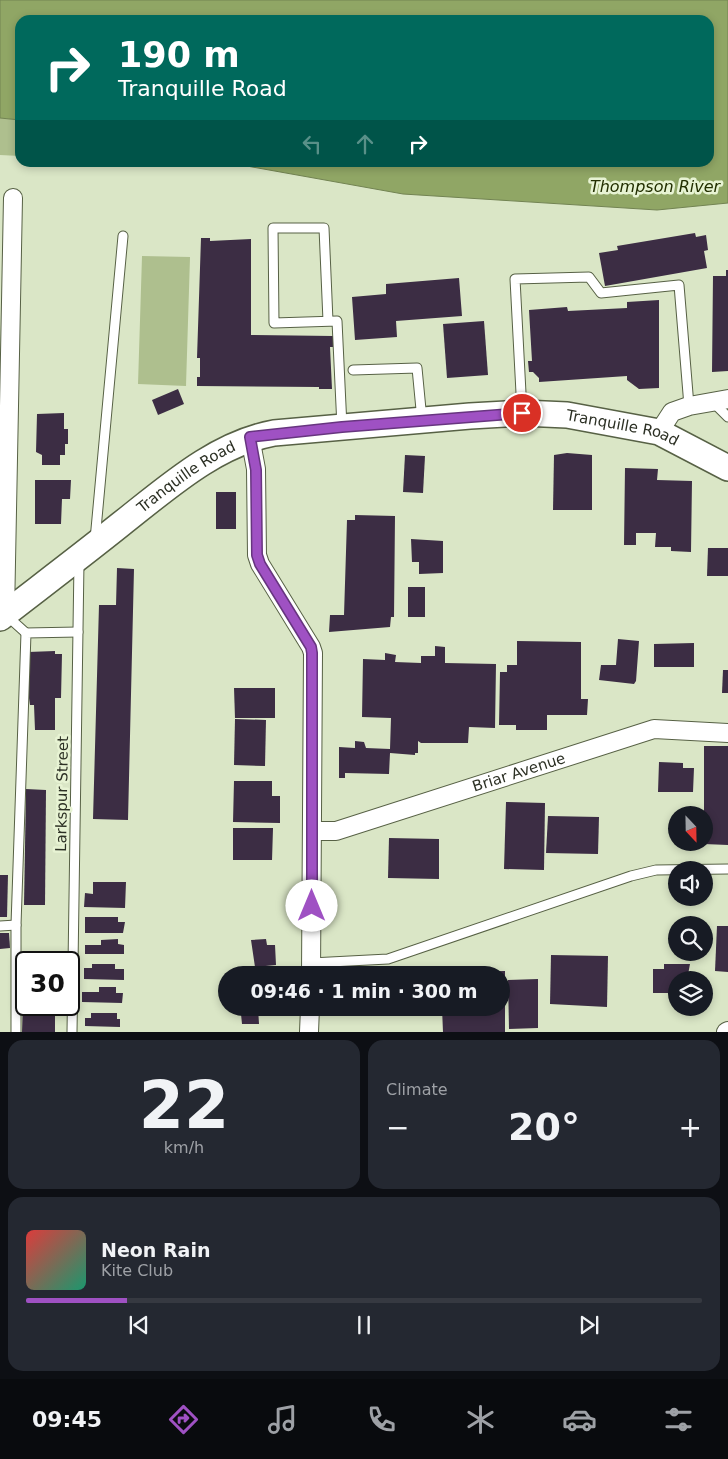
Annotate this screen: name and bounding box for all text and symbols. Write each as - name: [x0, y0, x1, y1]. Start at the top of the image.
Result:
- icon: right: [35, 35, 100, 100]
- text: 190 m: [118, 35, 240, 75]
- text: Tranquille Road: [118, 76, 287, 101]
- icon: left: [298, 130, 326, 158]
- icon: ahead: [351, 130, 379, 158]
- icon: right: [404, 130, 432, 158]
- water label: Thompson River: [590, 177, 722, 196]
- pin: [501, 392, 543, 434]
- icon: arrive: [508, 399, 536, 427]
- street label: Tranquille Road: [564, 406, 682, 450]
- street label: Tranquille Road: [133, 437, 238, 517]
- street label: Larkspur Street: [52, 736, 72, 852]
- street label: Briar Avenue: [470, 749, 568, 796]
- north arrow: [668, 806, 712, 851]
- map controls: [668, 806, 713, 1016]
- button: sound: [668, 861, 713, 906]
- position arrow: [285, 879, 337, 931]
- button: search: [668, 916, 713, 961]
- speed limit sign: 30: [15, 951, 80, 1016]
- button: layers: [668, 971, 713, 1016]
- text: 09:46 · 1 min · 300 m: [250, 980, 478, 1002]
- text: 22: [139, 1068, 229, 1143]
- text: Climate: [386, 1080, 448, 1099]
- text: 20°: [508, 1105, 580, 1149]
- text: −: [386, 1111, 409, 1144]
- text: +: [679, 1111, 702, 1144]
- text: km/h: [164, 1138, 204, 1157]
- text: Neon Rain: [101, 1239, 210, 1261]
- text: Kite Club: [101, 1261, 173, 1280]
- icon: previous: [125, 1311, 153, 1339]
- icon: pause: [350, 1311, 378, 1339]
- icon: next: [575, 1311, 603, 1339]
- icon: directions: [166, 1402, 201, 1437]
- icon: music: [265, 1402, 300, 1437]
- icon: phone: [364, 1402, 399, 1437]
- icon: climate: [463, 1402, 498, 1437]
- icon: car: [562, 1402, 597, 1437]
- icon: filters: [661, 1402, 696, 1437]
- text: 09:45: [32, 1407, 102, 1432]

